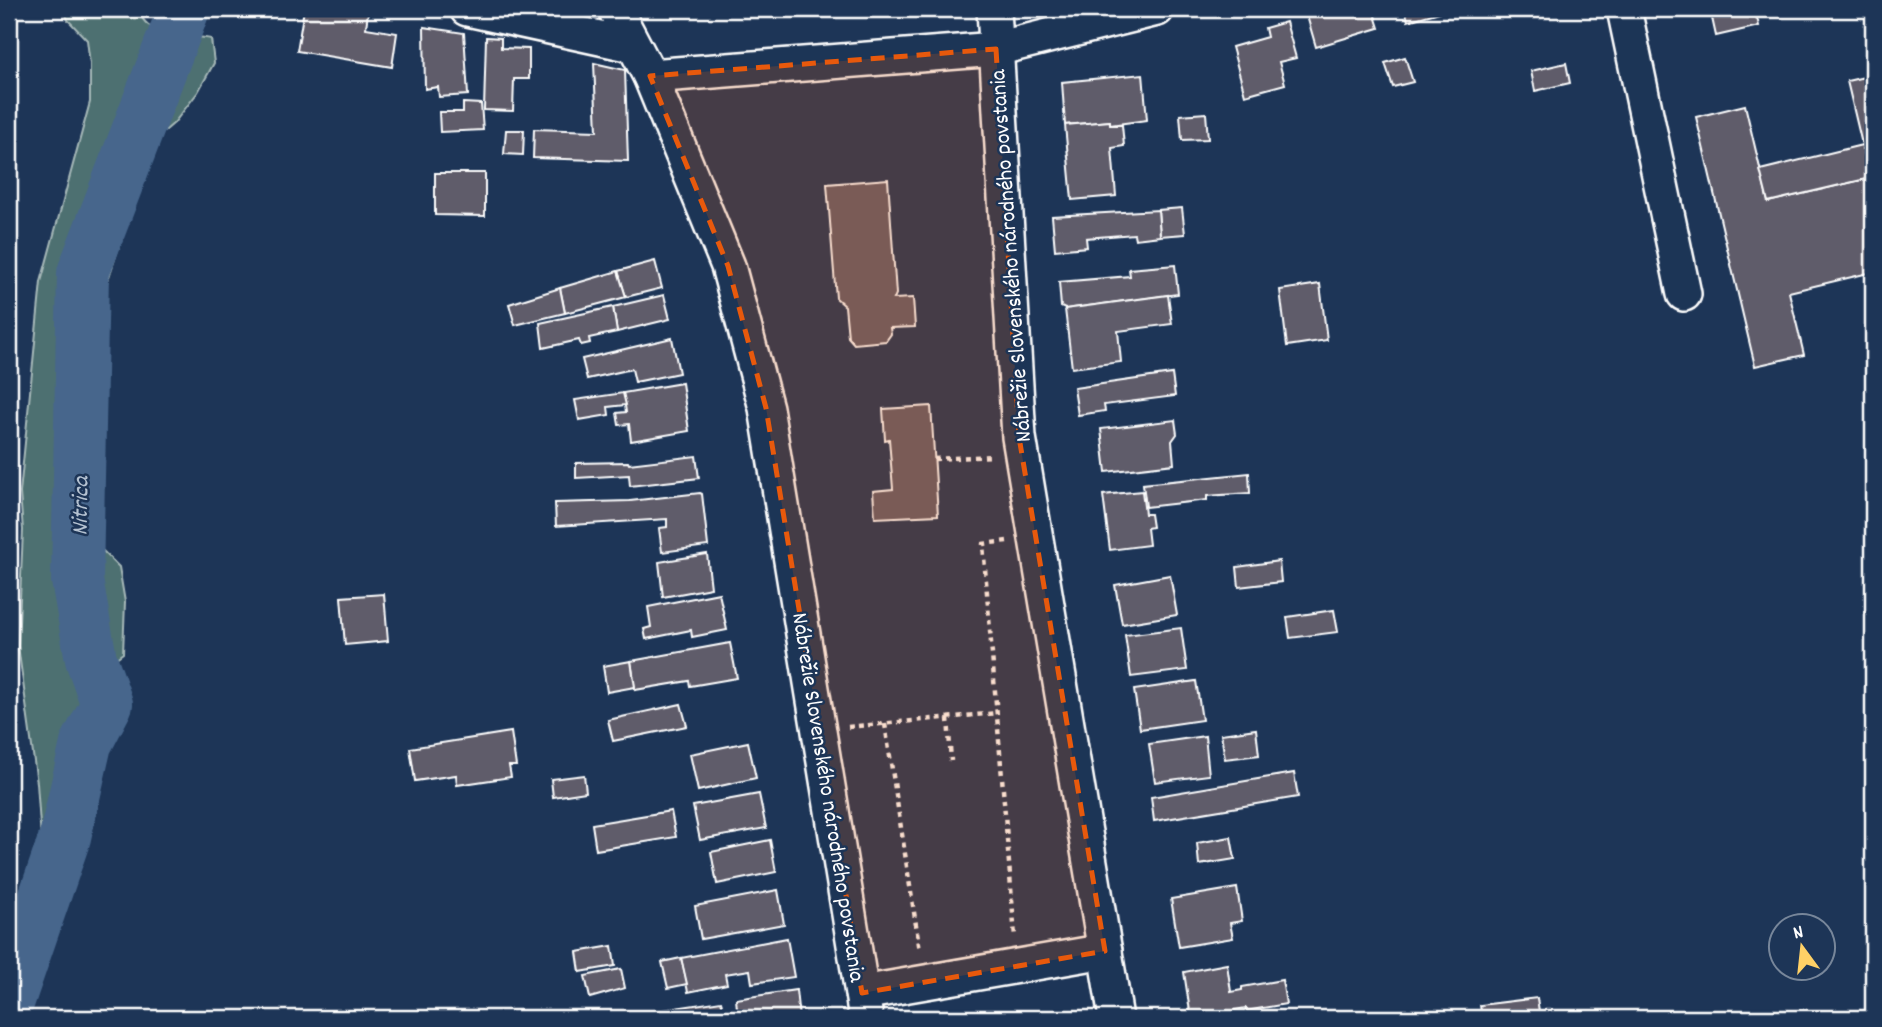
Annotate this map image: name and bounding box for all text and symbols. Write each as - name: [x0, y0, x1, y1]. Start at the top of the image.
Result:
- street label: Nábrežie Slovenského národného povstania: [983, 67, 1042, 443]
- water label: Nitrica: [64, 474, 100, 536]
- street label: Nábrežie Slovenského národného povstania: [781, 611, 872, 986]
- north arrow: [1766, 912, 1836, 982]
- text: N: [1790, 920, 1807, 948]

